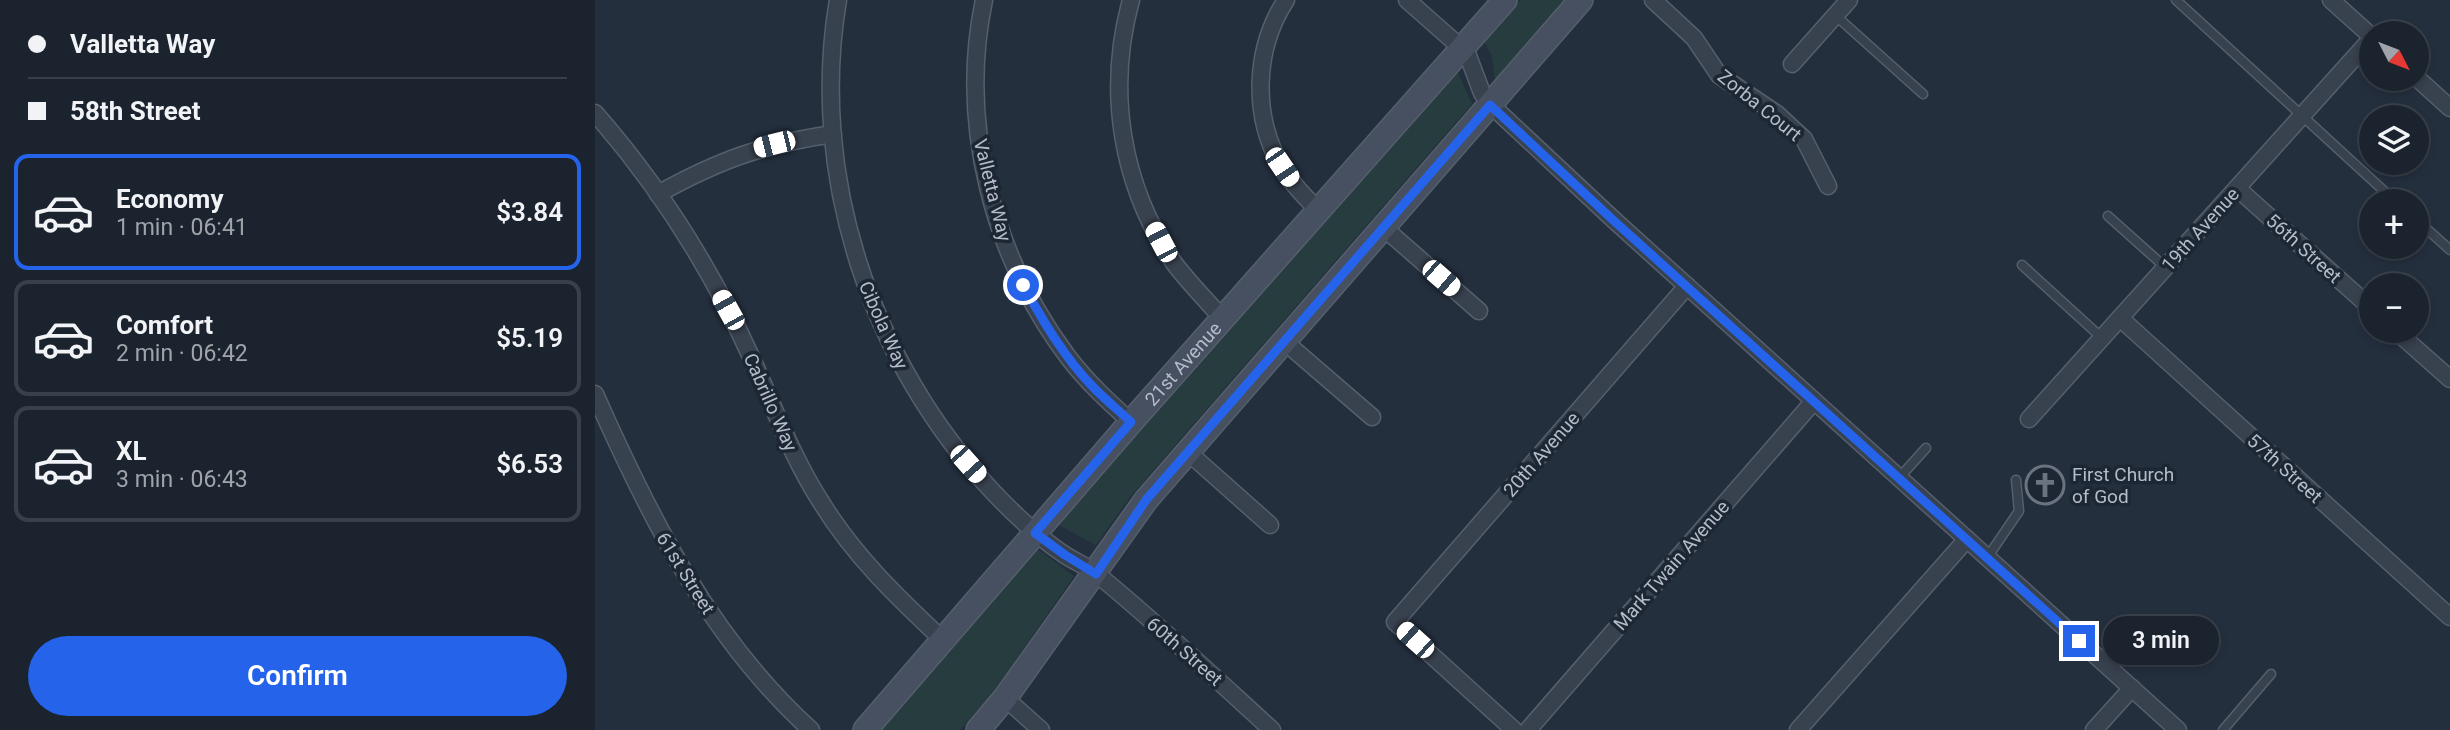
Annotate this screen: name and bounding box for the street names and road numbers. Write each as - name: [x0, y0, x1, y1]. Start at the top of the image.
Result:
- street label: Zorba Court: [1713, 65, 1806, 146]
- street label: Valletta Way: [969, 137, 1016, 244]
- street label: 19th Avenue: [2157, 183, 2244, 276]
- street label: 56th Street: [2261, 209, 2346, 288]
- street label: Cibola Way: [854, 278, 913, 373]
- street label: 21st Avenue: [1140, 317, 1226, 411]
- street label: Cabrillo Way: [739, 350, 802, 455]
- street label: 20th Avenue: [1498, 407, 1584, 501]
- street label: 57th Street: [2242, 429, 2327, 508]
- street label: Mark Twain Avenue: [1609, 496, 1734, 635]
- street label: 61st Street: [651, 528, 720, 618]
- street label: 60th Street: [1142, 612, 1227, 691]

